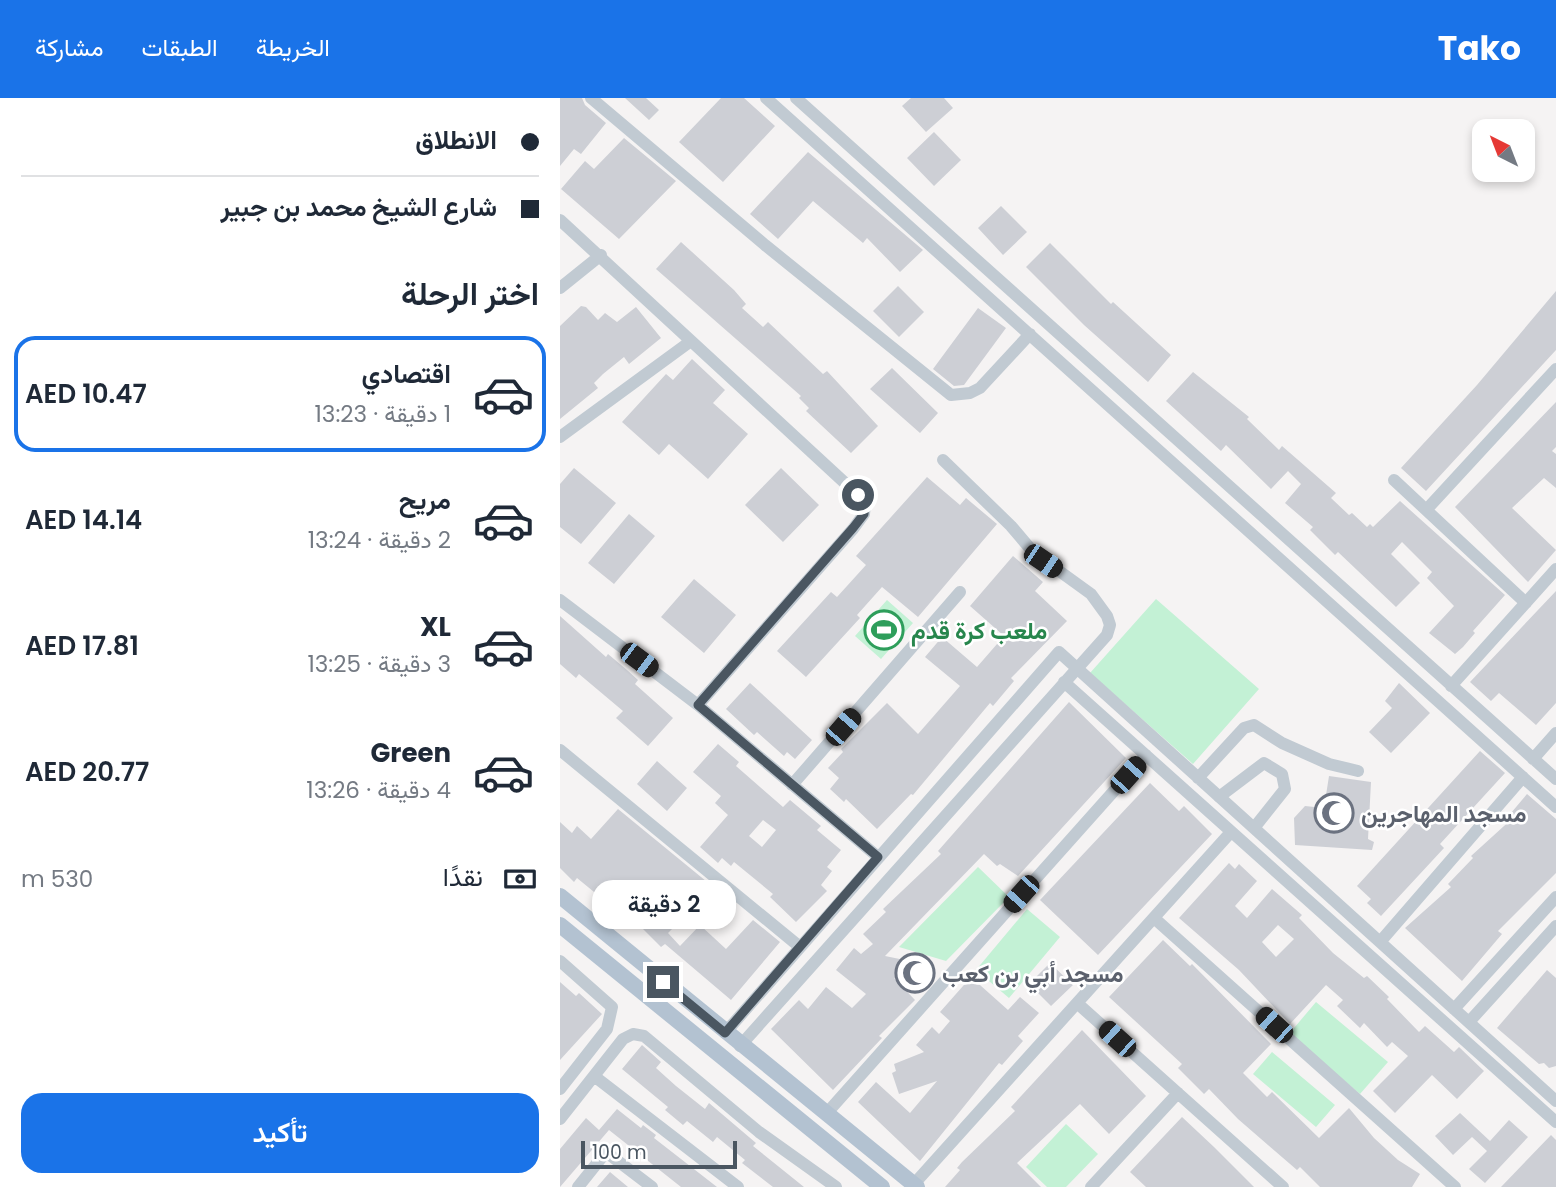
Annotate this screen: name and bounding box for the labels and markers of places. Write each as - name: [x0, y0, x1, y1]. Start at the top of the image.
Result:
- sports icon: ملعب كرة قدم: [863, 609, 905, 651]
- place label: ملعب كرة قدم: [911, 614, 1047, 647]
- mosque icon: مسجد المهاجرين: [1313, 792, 1355, 834]
- place label: مسجد المهاجرين: [1361, 797, 1526, 830]
- mosque icon: مسجد أبي بن كعب: [894, 952, 936, 994]
- place label: مسجد أبي بن كعب: [942, 957, 1124, 994]

